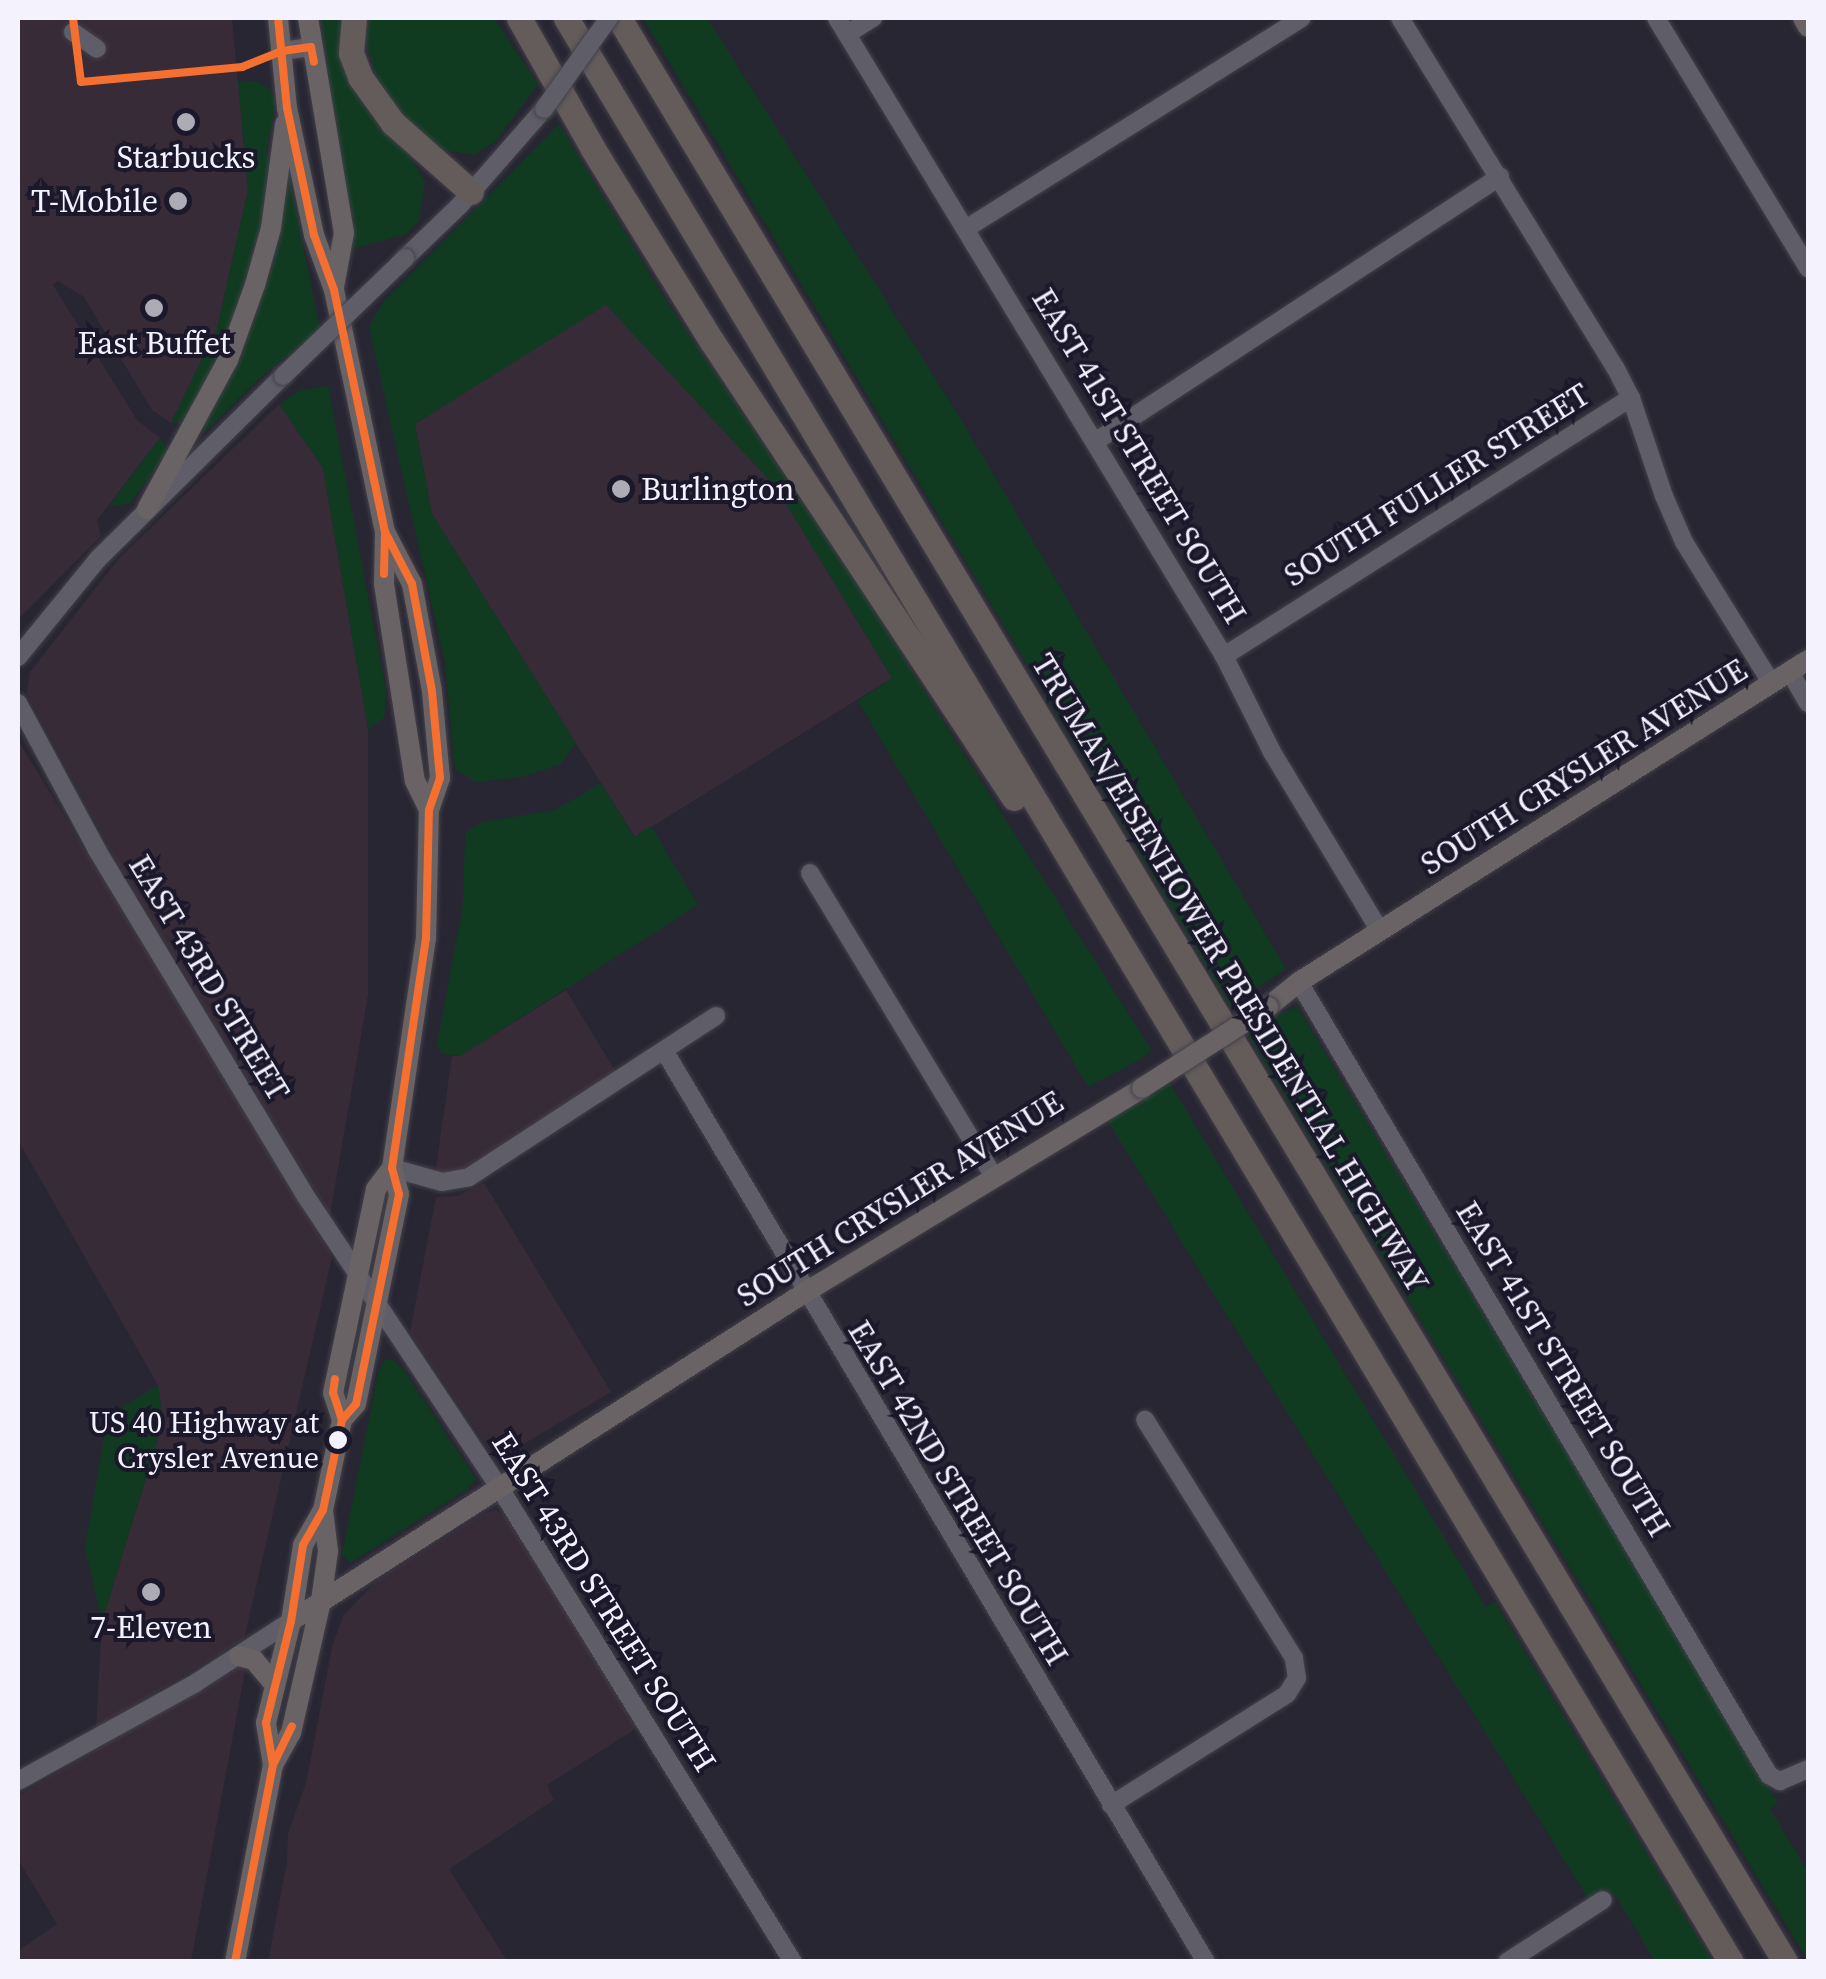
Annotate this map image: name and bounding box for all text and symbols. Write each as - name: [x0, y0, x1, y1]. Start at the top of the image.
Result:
- marker: Starbucks: [175, 111, 197, 133]
- place label: Starbucks: [117, 138, 255, 176]
- place label: T-Mobile: [31, 182, 158, 220]
- marker: T-Mobile: [167, 190, 189, 212]
- street label: EAST 41ST STREET SOUTH: [1023, 281, 1255, 631]
- marker: East Buffet: [143, 297, 165, 319]
- place label: East Buffet: [78, 324, 230, 362]
- street label: SOUTH FULLER STREET: [1277, 375, 1597, 595]
- place label: Burlington: [641, 470, 795, 508]
- marker: Burlington: [610, 478, 632, 500]
- street label: TRUMAN/EISENHOWER PRESIDENTIAL HIGHWAY: [1024, 647, 1436, 1299]
- street label: SOUTH CRYSLER AVENUE: [1414, 651, 1754, 883]
- street label: EAST 43RD STREET: [120, 848, 298, 1108]
- street label: SOUTH CRYSLER AVENUE: [730, 1083, 1070, 1315]
- street label: EAST 41ST STREET SOUTH: [1447, 1194, 1679, 1544]
- street label: EAST 42ND STREET SOUTH: [840, 1313, 1076, 1673]
- place label: US 40 Highway at Crysler Avenue: [89, 1405, 319, 1476]
- street label: EAST 43RD STREET SOUTH: [483, 1425, 725, 1779]
- marker: US 40 Highway at Crysler Avenue: [328, 1430, 348, 1450]
- marker: 7-Eleven: [140, 1581, 162, 1603]
- place label: 7-Eleven: [90, 1608, 212, 1646]

